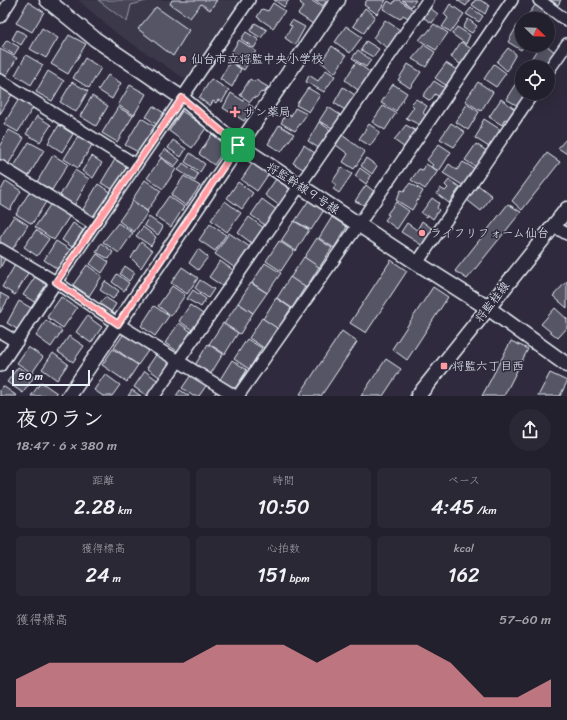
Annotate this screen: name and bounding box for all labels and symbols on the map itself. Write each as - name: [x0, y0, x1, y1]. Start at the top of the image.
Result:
- north arrow: [515, 12, 555, 52]
- place label: 仙台市立将監中央小学校: [191, 48, 323, 70]
- marker: 仙台市立将監中央小学校: [178, 54, 188, 64]
- place label: サン薬局: [243, 101, 291, 123]
- marker: サン薬局: [230, 107, 240, 117]
- pin: [221, 128, 255, 162]
- street label: 将監幹線９号線: [262, 156, 344, 220]
- place label: ライフリフォーム仙台: [430, 222, 549, 244]
- marker: ライフリフォーム仙台: [417, 228, 427, 238]
- street label: 将監桂線: [469, 276, 515, 328]
- place label: 将監六丁目西: [452, 355, 524, 377]
- marker: 将監六丁目西: [439, 361, 449, 371]
- scale bar: [12, 368, 90, 387]

